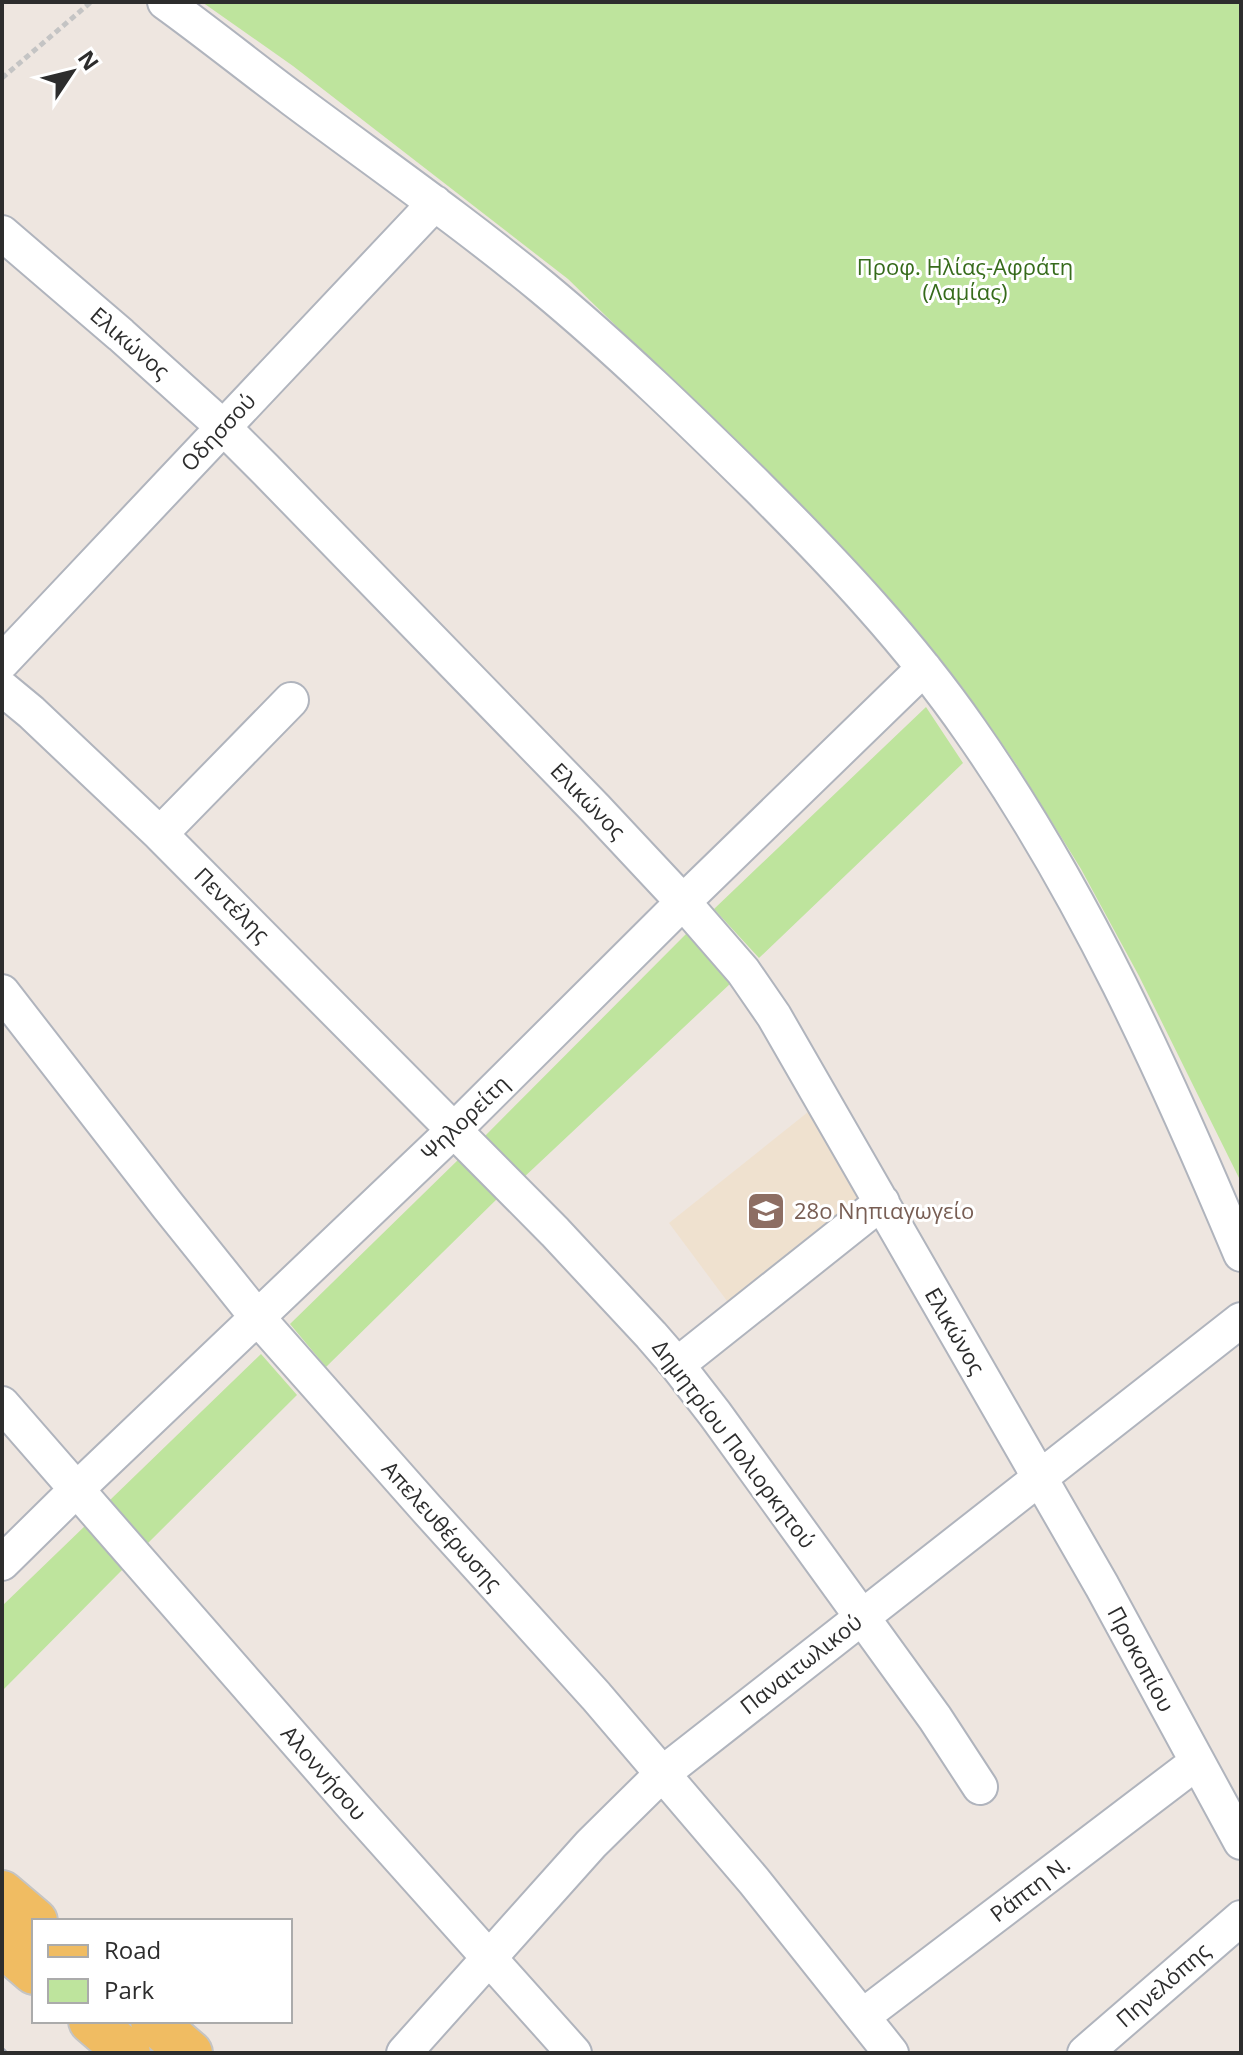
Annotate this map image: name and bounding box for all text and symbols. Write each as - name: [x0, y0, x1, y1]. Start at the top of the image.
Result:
- north arrow: [32, 32, 112, 112]
- text: N: [72, 44, 107, 76]
- park label: Προφ. Ηλίας-Αφράτη (Λαμίας): [857, 251, 1073, 306]
- street label: Ελικώνος: [85, 299, 177, 385]
- street label: Οδησσού: [173, 385, 261, 477]
- street label: Ελικώνος: [545, 755, 633, 845]
- street label: Πεντέλης: [188, 860, 277, 949]
- street label: Ψηλορείτη: [414, 1068, 515, 1167]
- school or university icon: 28ο Νηπιαγωγείο: [745, 1190, 787, 1232]
- place label: 28ο Νηπιαγωγείο: [794, 1195, 974, 1225]
- street label: Ελικώνος: [919, 1282, 993, 1380]
- street label: Δημητρίου Πολιορκητού: [646, 1333, 823, 1554]
- street label: Απελευθέρωσης: [376, 1454, 510, 1597]
- street label: Προκοπίου: [1101, 1600, 1182, 1717]
- street label: Παναιτωλικού: [733, 1606, 868, 1720]
- street label: Αλοννήσου: [275, 1719, 374, 1826]
- street label: Ράπτη Ν.: [983, 1848, 1076, 1928]
- legend: [32, 1919, 292, 2023]
- text: Road: [104, 1933, 161, 1966]
- street label: Πηνελόπης: [1109, 1935, 1216, 2033]
- text: Park: [104, 1973, 155, 2006]

